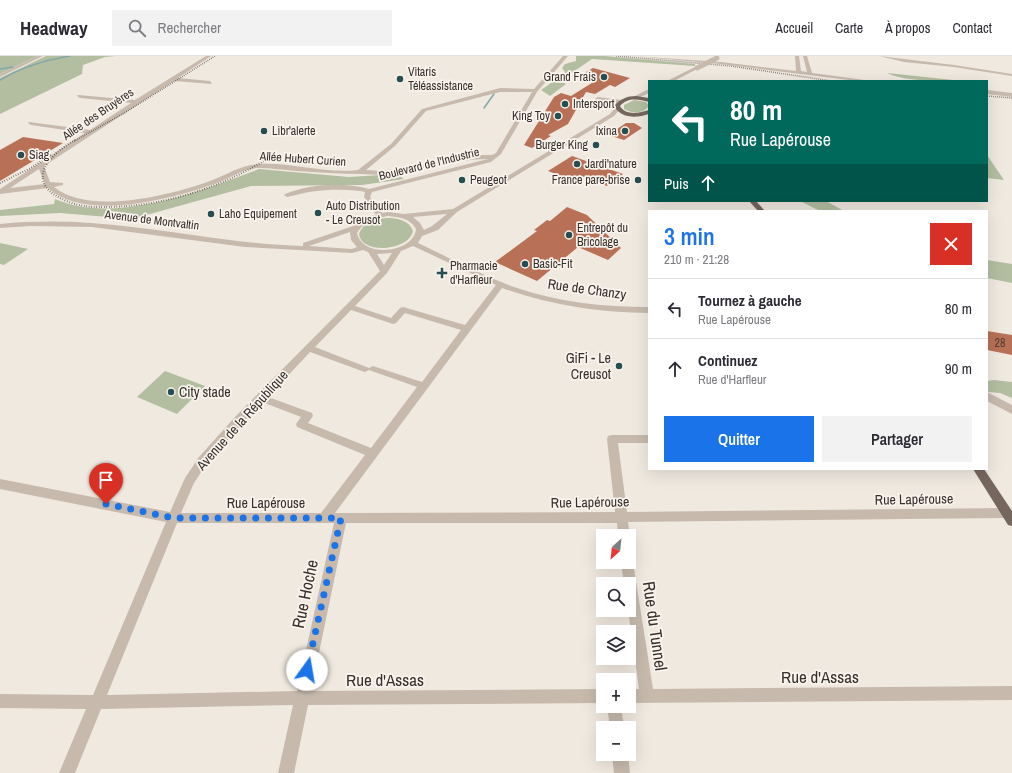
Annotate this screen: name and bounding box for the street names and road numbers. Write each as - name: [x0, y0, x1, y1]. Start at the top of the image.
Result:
- street label: Allée des Bruyères: [58, 84, 137, 144]
- street label: Boulevard de l'Industrie: [377, 144, 481, 184]
- street label: Allée Hubert Curien: [258, 148, 347, 170]
- street label: Avenue de Montvaltin: [103, 206, 200, 234]
- street label: Rue de Chanzy: [547, 275, 628, 303]
- street label: Avenue de la République: [192, 366, 292, 475]
- street label: Rue Lapérouse: [875, 489, 953, 509]
- street label: Rue Lapérouse: [551, 492, 629, 512]
- street label: Rue Lapérouse: [227, 494, 305, 512]
- street label: Rue Hoche: [286, 557, 323, 630]
- street label: Rue du Tunnel: [638, 580, 673, 672]
- street label: Rue d'Assas: [781, 665, 859, 688]
- street label: Rue d'Assas: [346, 668, 424, 691]

